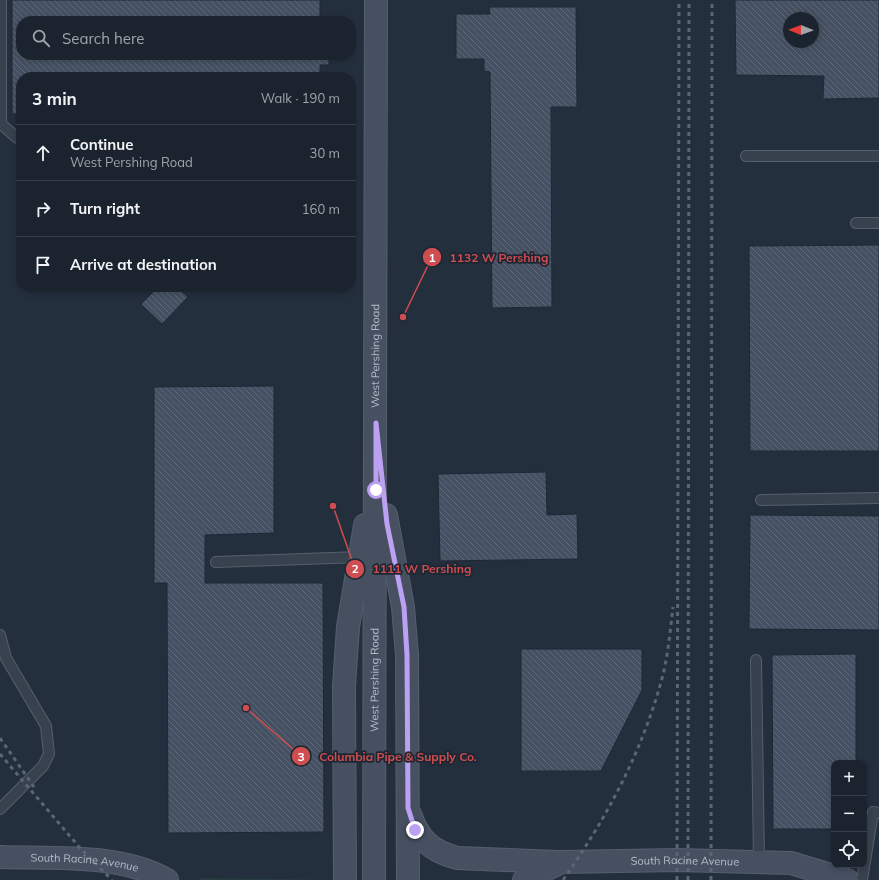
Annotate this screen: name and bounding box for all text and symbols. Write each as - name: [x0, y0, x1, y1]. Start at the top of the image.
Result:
- north arrow: [783, 12, 819, 48]
- search box: [16, 16, 356, 60]
- icon: search: [30, 27, 52, 49]
- text: Search here: [62, 29, 144, 48]
- text: 3 min: [32, 88, 77, 109]
- text: Walk · 190 m: [261, 90, 340, 106]
- text: Continue: [70, 135, 133, 154]
- icon: ahead: [32, 142, 54, 164]
- text: 30 m: [310, 145, 340, 161]
- text: West Pershing Road: [70, 154, 193, 170]
- icon: right: [32, 198, 54, 220]
- text: Turn right: [70, 199, 140, 218]
- text: 160 m: [302, 201, 340, 217]
- callout: 1132 W Pershing: [422, 245, 557, 269]
- text: 1: [428, 250, 436, 265]
- text: 1132 W Pershing: [450, 250, 548, 265]
- icon: arrive: [32, 254, 54, 276]
- text: Arrive at destination: [70, 255, 217, 274]
- street label: West Pershing Road: [368, 304, 382, 408]
- route start: [367, 481, 385, 499]
- callout: 1111 W Pershing: [345, 557, 479, 581]
- text: 2: [351, 561, 359, 576]
- text: 1111 W Pershing: [373, 561, 471, 576]
- street label: West Pershing Road: [367, 628, 382, 732]
- callout: Columbia Pipe & Supply Co.: [291, 744, 485, 768]
- text: 3: [297, 749, 305, 764]
- text: Columbia Pipe & Supply Co.: [319, 749, 477, 764]
- map controls: [831, 760, 867, 868]
- button: +: [831, 760, 867, 796]
- button: −: [831, 796, 867, 832]
- route end: [406, 821, 424, 839]
- button: locate: [831, 832, 867, 868]
- street label: South Racine Avenue: [31, 851, 140, 875]
- street label: South Racine Avenue: [631, 853, 739, 869]

